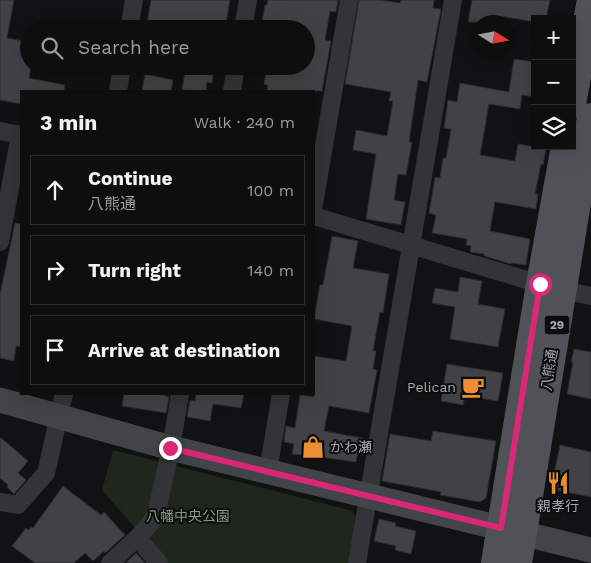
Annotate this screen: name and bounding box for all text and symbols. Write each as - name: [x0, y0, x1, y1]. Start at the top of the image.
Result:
- north arrow: [471, 15, 516, 60]
- map controls: [531, 15, 576, 150]
- button: +: [531, 15, 576, 60]
- search box: [20, 20, 315, 75]
- icon: search: [38, 34, 66, 62]
- text: Search here: [78, 36, 189, 59]
- button: −: [531, 60, 576, 105]
- button: layers: [531, 105, 576, 150]
- text: 3 min: [40, 110, 97, 135]
- text: Walk · 240 m: [194, 113, 295, 132]
- text: Continue: [88, 167, 172, 190]
- icon: ahead: [41, 176, 69, 204]
- text: 100 m: [247, 181, 294, 200]
- text: 八熊通: [88, 194, 136, 213]
- icon: right: [41, 256, 69, 284]
- text: Turn right: [88, 259, 181, 282]
- text: 140 m: [247, 261, 294, 280]
- route start: [529, 273, 552, 296]
- road number: 29: [544, 316, 570, 334]
- icon: arrive: [41, 336, 69, 364]
- text: Arrive at destination: [88, 339, 280, 362]
- street label: 八熊通: [538, 348, 560, 392]
- cafe icon: Pelican: [460, 374, 486, 400]
- place label: Pelican: [407, 379, 456, 395]
- shop icon: かわ瀬: [300, 434, 326, 460]
- route end: [159, 437, 182, 460]
- place label: かわ瀬: [330, 439, 372, 455]
- restaurant icon: 親孝行: [545, 470, 571, 496]
- place label: 親孝行: [537, 498, 579, 514]
- park label: 八幡中央公園: [146, 508, 230, 524]

